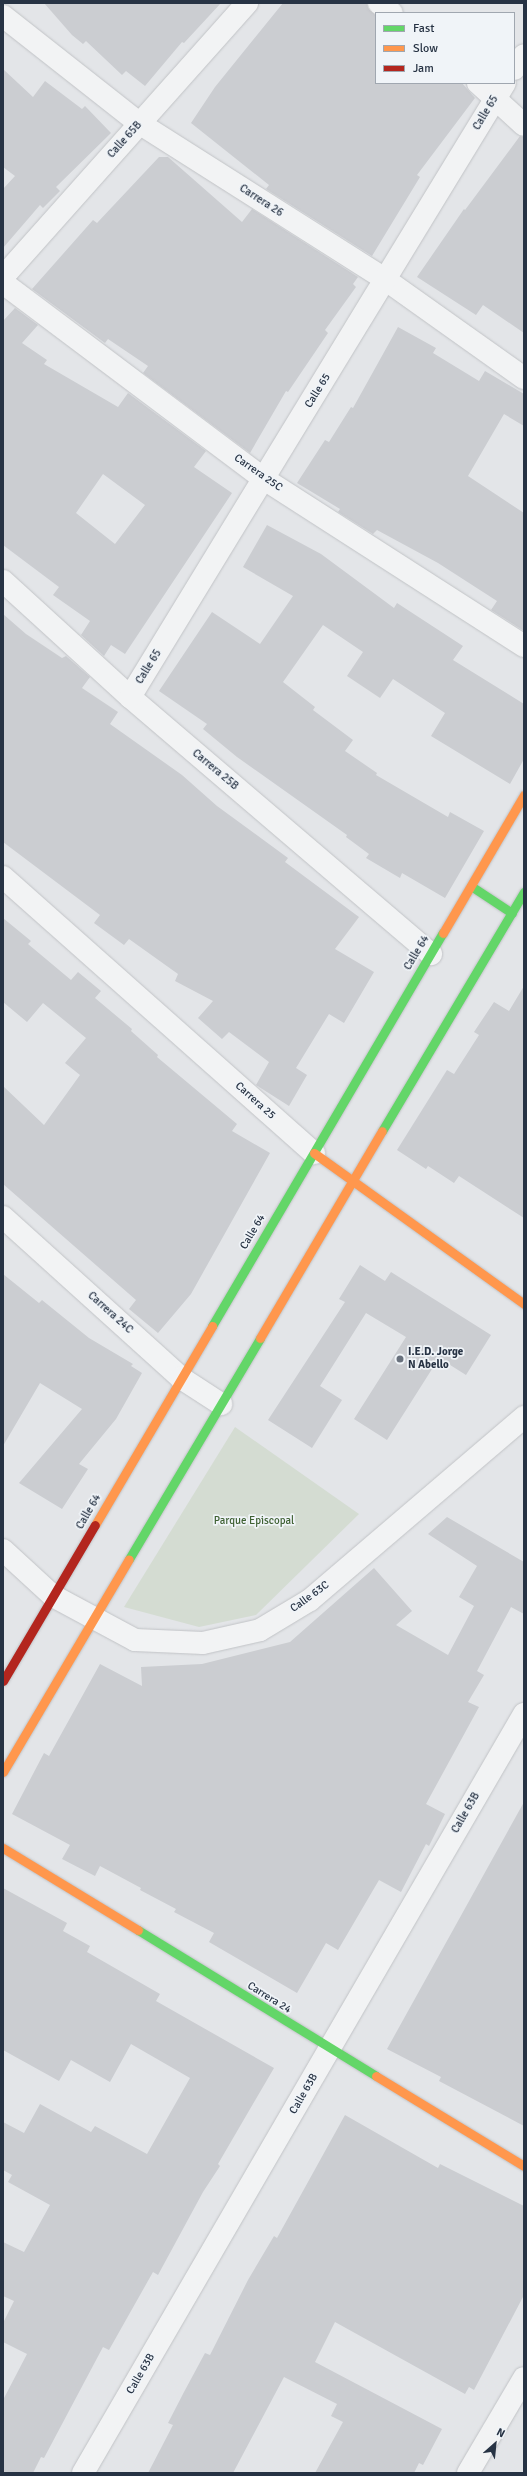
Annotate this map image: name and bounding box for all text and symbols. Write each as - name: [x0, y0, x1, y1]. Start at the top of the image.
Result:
- legend: [375, 12, 515, 84]
- text: Fast: [413, 21, 434, 36]
- text: Slow: [413, 41, 438, 56]
- text: Jam: [413, 61, 434, 76]
- street label: Calle 65: [471, 93, 501, 133]
- street label: Calle 65B: [105, 119, 145, 161]
- street label: Carrera 26: [237, 182, 285, 220]
- street label: Calle 65: [302, 371, 334, 411]
- street label: Carrera 25C: [231, 452, 285, 494]
- street label: Calle 65: [133, 647, 165, 687]
- street label: Carrera 25B: [189, 747, 241, 793]
- street label: Calle 64: [402, 933, 432, 973]
- street label: Carrera 25: [232, 1080, 278, 1122]
- street label: Calle 64: [238, 1212, 268, 1252]
- street label: Carrera 24C: [85, 1289, 135, 1337]
- place label: I.E.D. Jorge N Abello: [408, 1346, 463, 1372]
- marker: I.E.D. Jorge N Abello: [395, 1354, 405, 1364]
- street label: Calle 64: [74, 1492, 104, 1532]
- park label: Parque Episcopal: [214, 1514, 294, 1528]
- street label: Calle 63C: [288, 1578, 332, 1616]
- street label: Calle 63B: [449, 1790, 483, 1836]
- street label: Carrera 24: [245, 1979, 293, 2017]
- street label: Calle 63B: [287, 2071, 321, 2117]
- street label: Calle 63B: [124, 2351, 158, 2397]
- north arrow: [475, 2424, 515, 2464]
- text: N: [494, 2425, 507, 2440]

